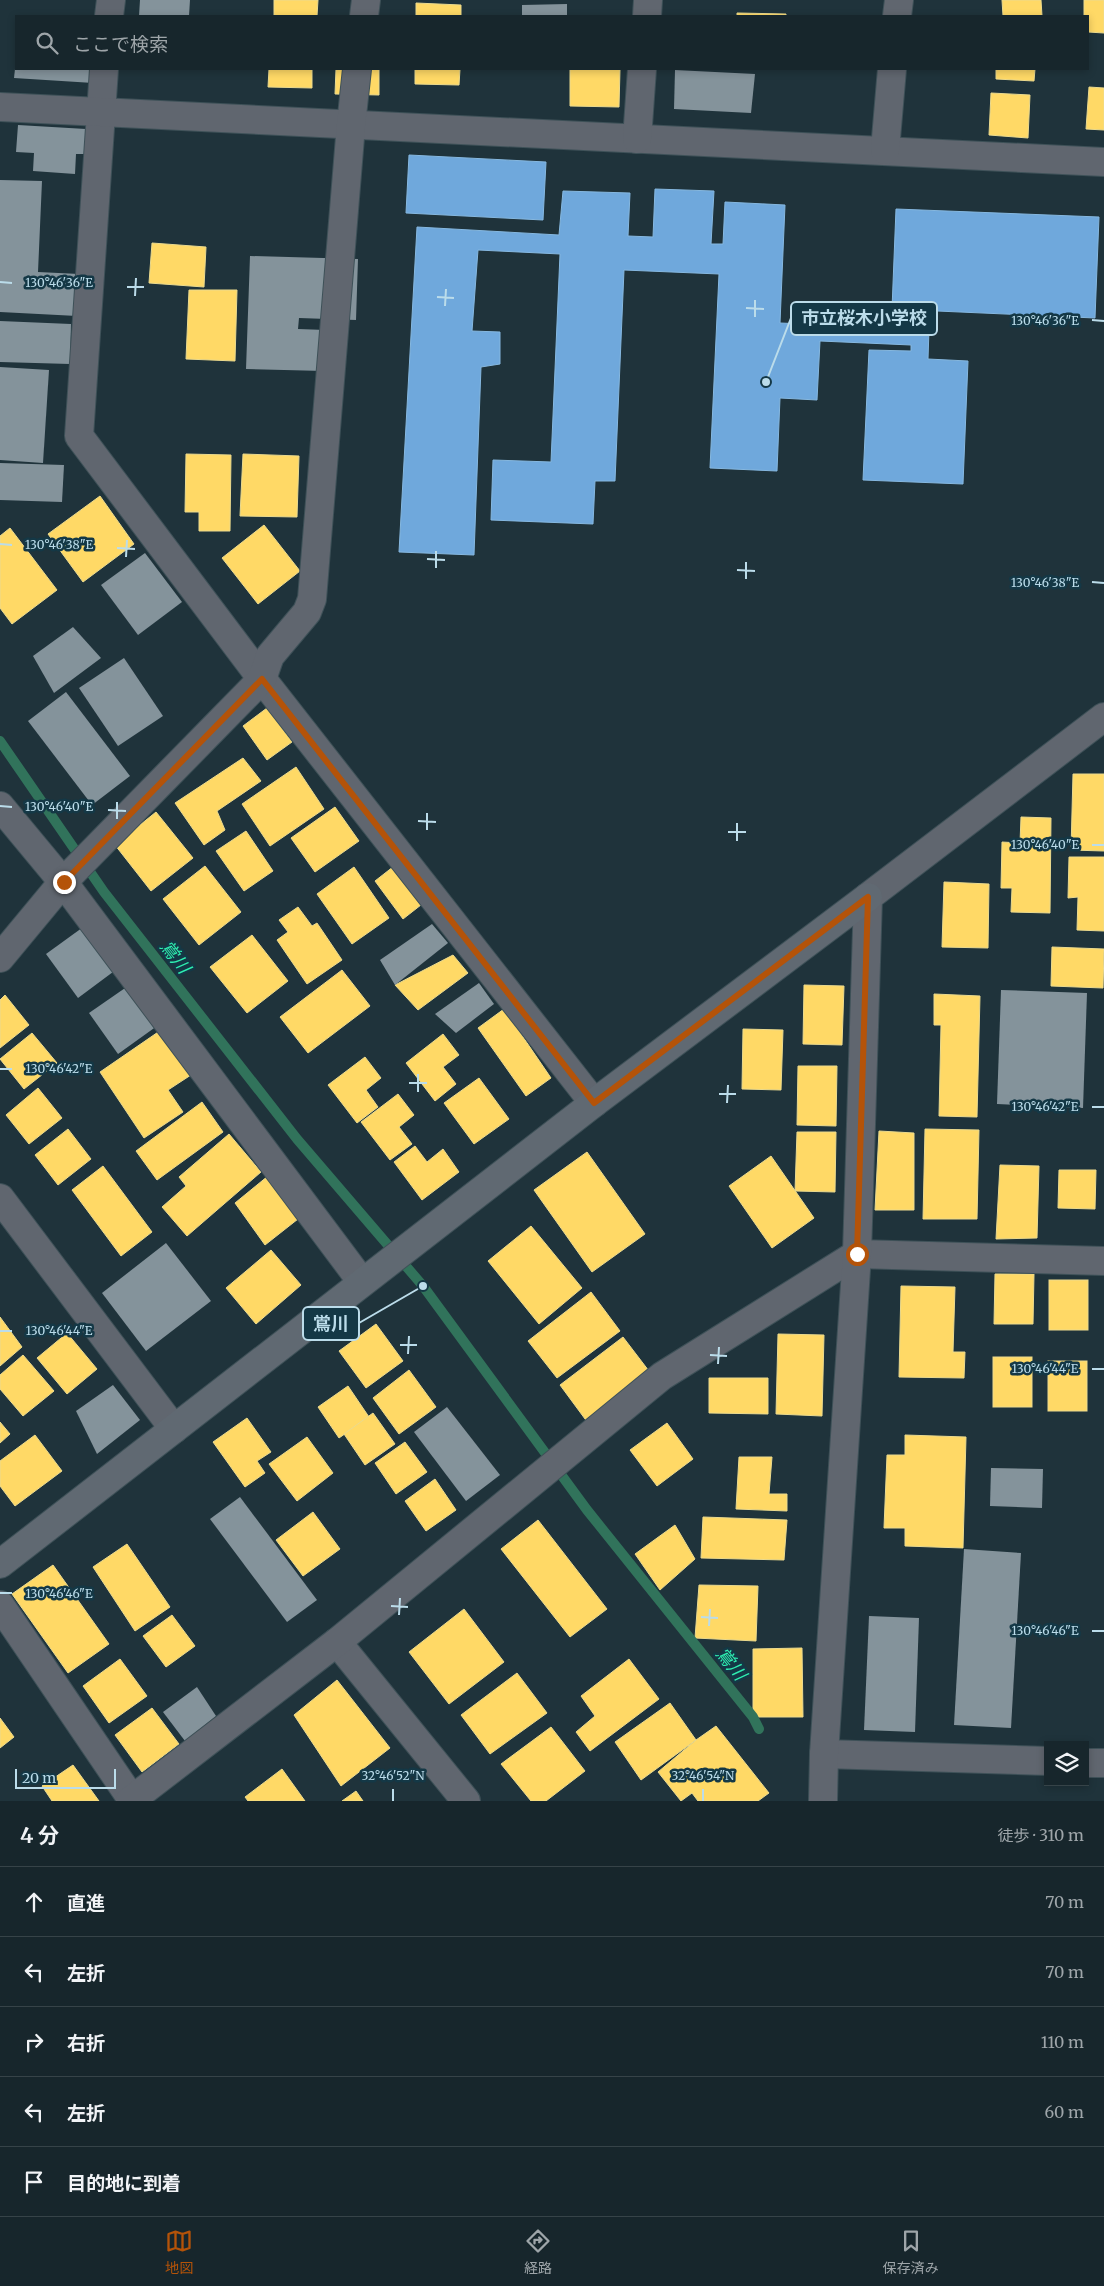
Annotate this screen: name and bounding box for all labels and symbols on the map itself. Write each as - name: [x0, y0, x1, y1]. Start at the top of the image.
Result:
- text: 130°46'36"E: [25, 275, 93, 290]
- callout: 市立桜木小学校: [791, 302, 937, 335]
- text: 市立桜木小学校: [801, 306, 927, 329]
- text: 130°46'36"E: [1011, 313, 1079, 328]
- text: 130°46'38"E: [25, 537, 93, 552]
- text: 130°46'38"E: [1011, 575, 1079, 590]
- text: 130°46'40"E: [25, 799, 93, 814]
- text: 130°46'40"E: [1011, 837, 1079, 852]
- route end: [53, 871, 76, 894]
- water label: 鴬川: [155, 935, 197, 980]
- text: 130°46'42"E: [26, 1061, 93, 1076]
- text: 130°46'42"E: [1012, 1099, 1079, 1114]
- route start: [846, 1243, 869, 1266]
- callout: 鴬川: [303, 1307, 359, 1340]
- text: 鴬川: [313, 1312, 349, 1335]
- text: 130°46'44"E: [26, 1323, 93, 1338]
- text: 130°46'44"E: [1012, 1361, 1079, 1376]
- text: 130°46'46"E: [26, 1586, 93, 1601]
- text: 130°46'46"E: [1012, 1623, 1079, 1638]
- water label: 鴬川: [711, 1642, 753, 1686]
- scale bar: [15, 1766, 116, 1789]
- text: 32°46'52"N: [361, 1768, 425, 1783]
- text: 32°46'54"N: [672, 1768, 735, 1783]

